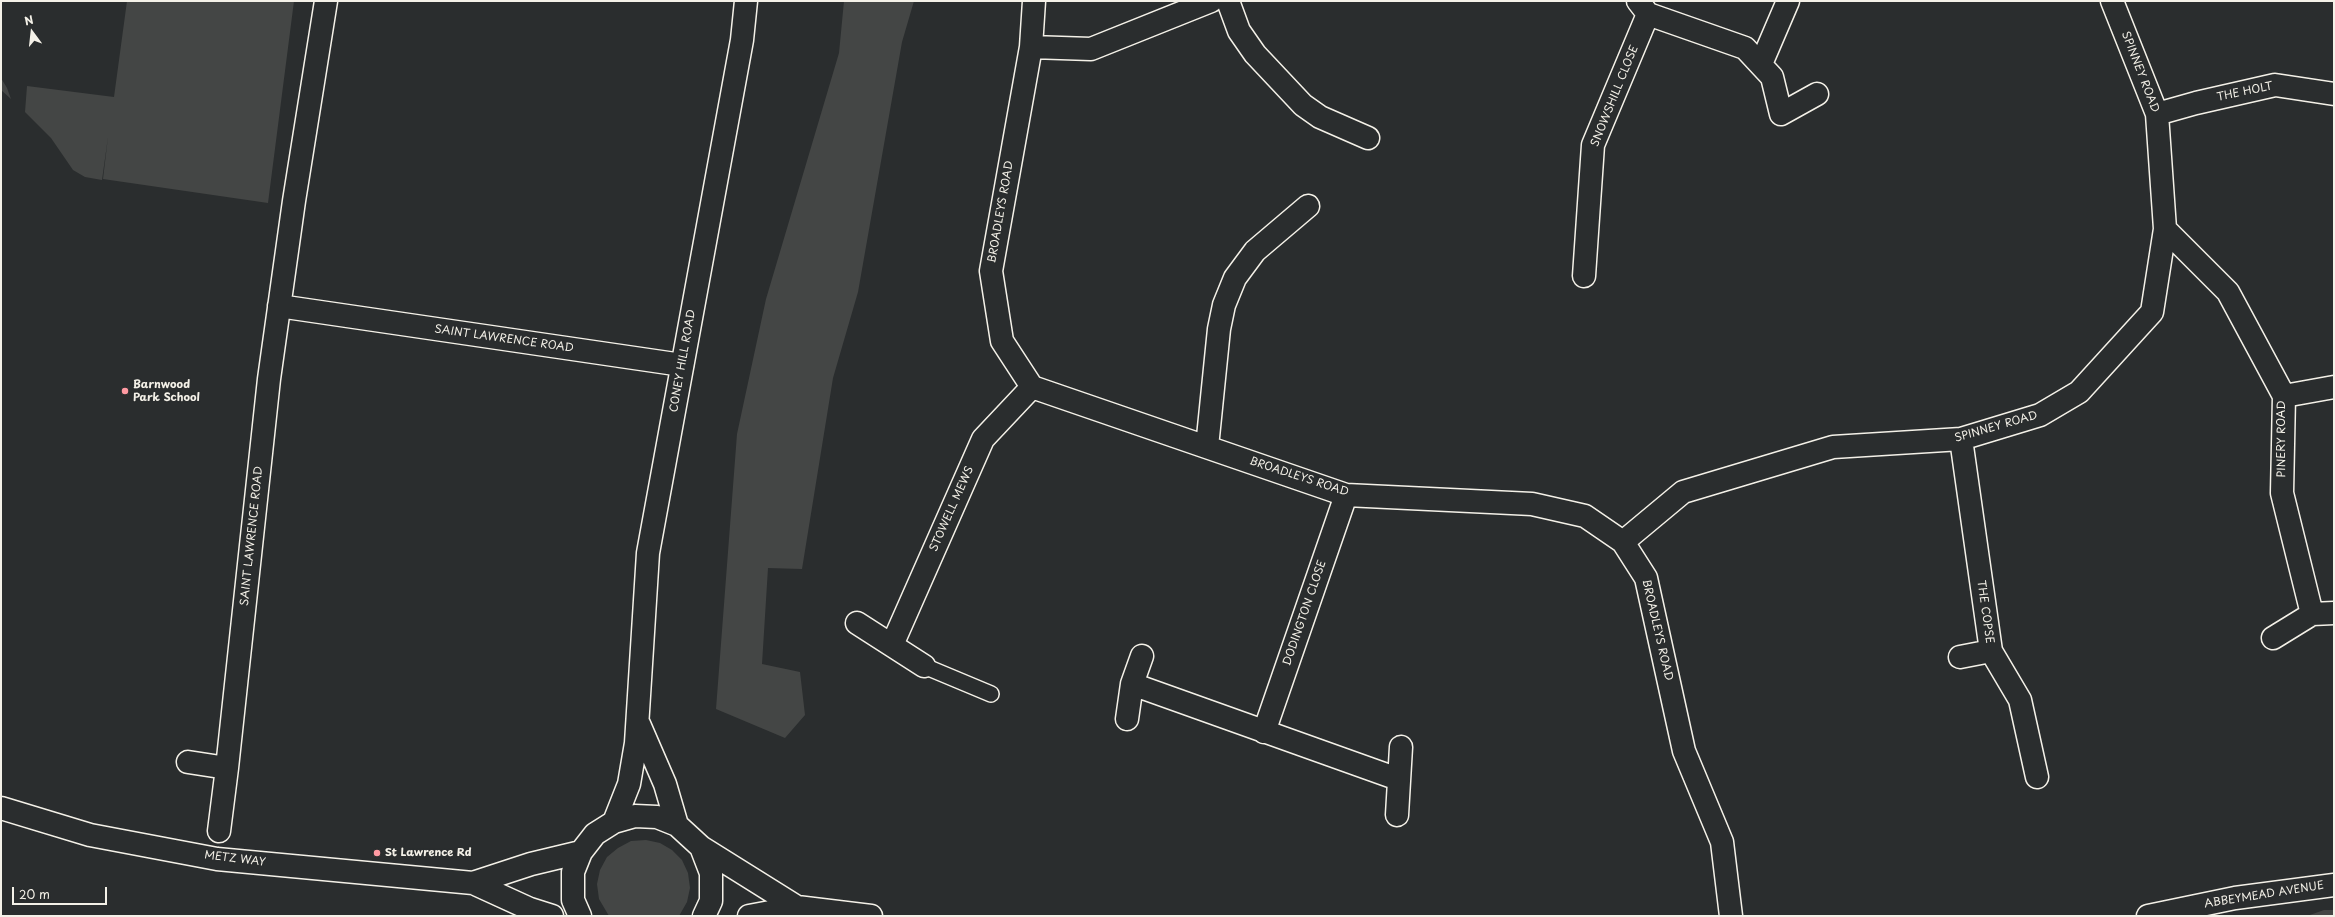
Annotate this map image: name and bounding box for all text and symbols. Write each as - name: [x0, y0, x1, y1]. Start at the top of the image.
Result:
- text: N: [22, 11, 35, 29]
- north arrow: [12, 12, 52, 52]
- street label: SPINNEY ROAD: [2118, 30, 2162, 114]
- street label: SNOWSHILL CLOSE: [1589, 43, 1641, 149]
- street label: THE HOLT: [2216, 80, 2274, 104]
- street label: BROADLEYS ROAD: [986, 160, 1016, 264]
- street label: CONEY HILL ROAD: [667, 309, 699, 413]
- street label: SAINT LAWRENCE ROAD: [434, 323, 574, 355]
- place label: Barnwood Park School: [133, 378, 200, 404]
- marker: Barnwood Park School: [120, 386, 130, 396]
- street label: PINERY ROAD: [2275, 401, 2289, 477]
- street label: SPINNEY ROAD: [1953, 409, 2039, 445]
- street label: BROADLEYS ROAD: [1248, 455, 1350, 499]
- street label: STOWELL MEWS: [927, 464, 977, 554]
- street label: SAINT LAWRENCE ROAD: [238, 465, 266, 607]
- street label: DODINGTON CLOSE: [1281, 559, 1329, 667]
- street label: BROADLEYS ROAD: [1639, 578, 1675, 682]
- street label: THE COPSE: [1974, 579, 1996, 645]
- place label: St Lawrence Rd: [385, 846, 472, 860]
- marker: St Lawrence Rd: [372, 848, 382, 858]
- street label: METZ WAY: [204, 849, 266, 869]
- scale bar: [14, 879, 109, 905]
- street label: ABBEYMEAD AVENUE: [2203, 879, 2325, 911]
- text: 20 m: [19, 885, 50, 903]

